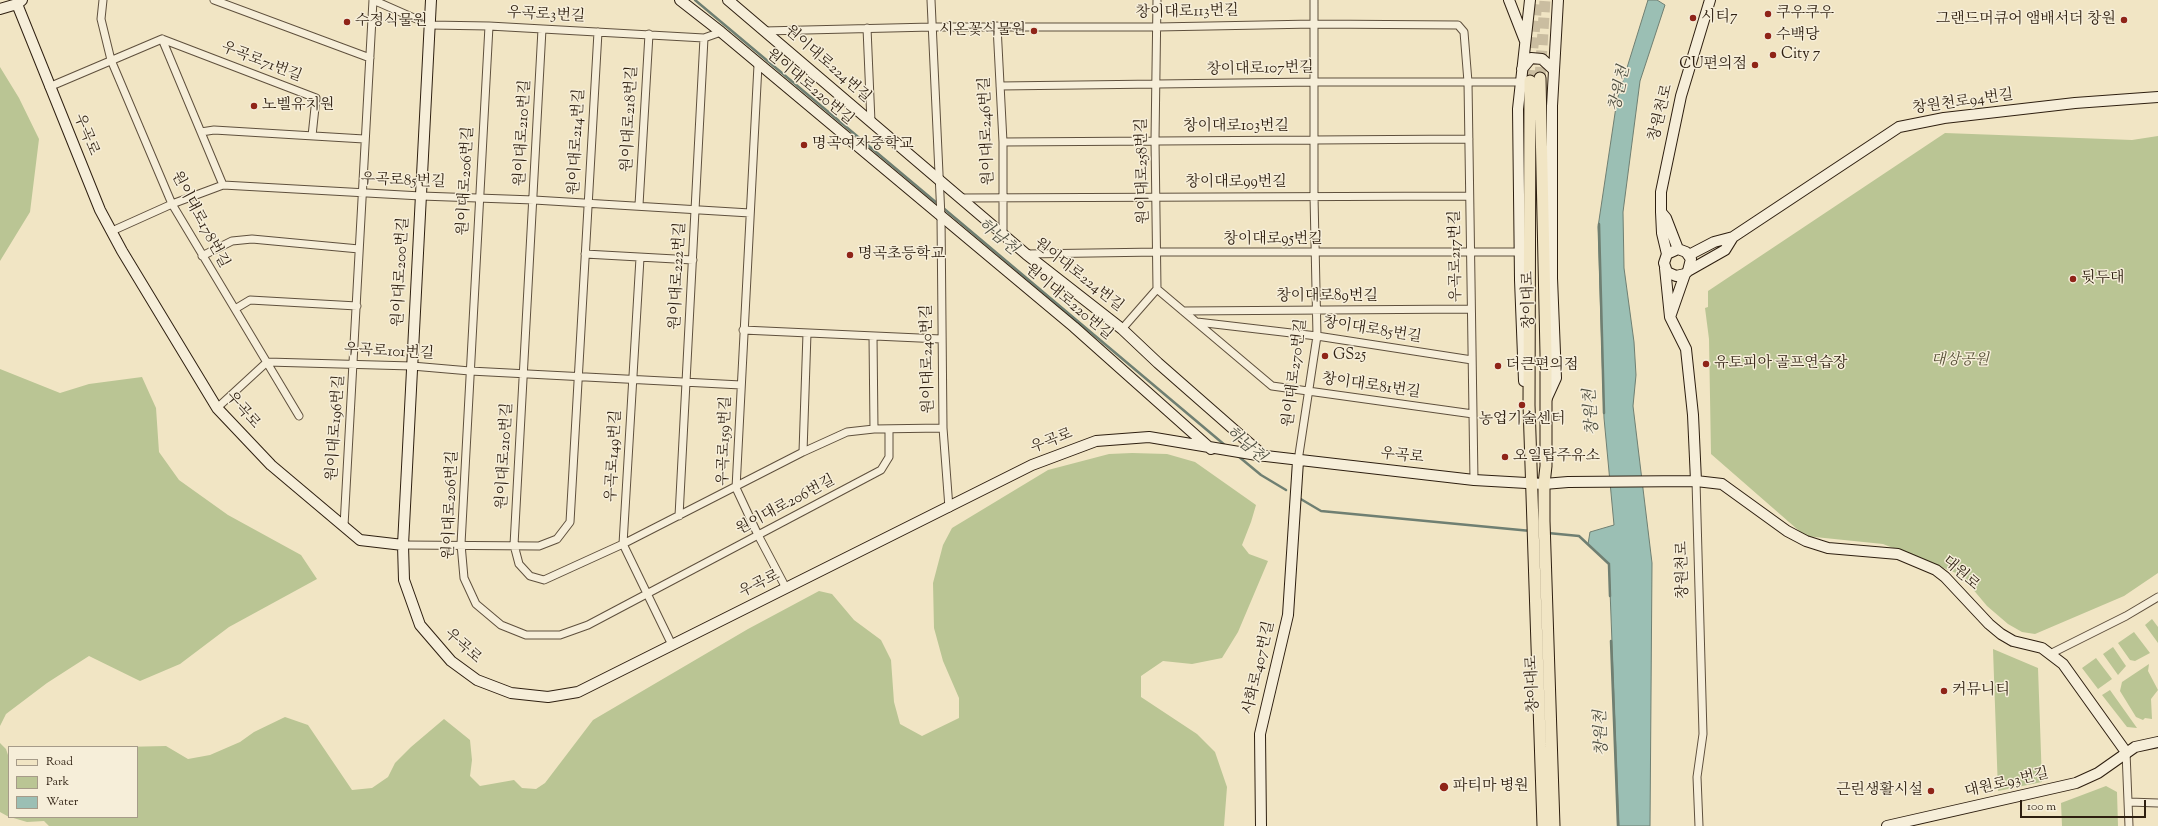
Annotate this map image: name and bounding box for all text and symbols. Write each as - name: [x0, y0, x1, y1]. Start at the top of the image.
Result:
- street label: 창이대로113번길: [1135, 3, 1239, 23]
- street label: 우곡로3번길: [506, 5, 586, 27]
- place label: 쿠우쿠우: [1776, 5, 1834, 23]
- place label: 시티7: [1701, 9, 1737, 27]
- marker: 쿠우쿠우: [1763, 9, 1773, 19]
- place label: 그랜드머큐어 앰배서더 창원: [1936, 11, 2116, 29]
- place label: 수정식물원: [355, 13, 427, 31]
- marker: 시티7: [1688, 13, 1698, 23]
- marker: 그랜드머큐어 앰배서더 창원: [2119, 15, 2129, 25]
- marker: 수정식물원: [342, 17, 352, 27]
- place label: 시온꽃식물원: [939, 22, 1026, 40]
- street label: 원이대로224번길: [780, 23, 874, 107]
- marker: 시온꽃식물원: [1029, 26, 1039, 36]
- place label: 수백당: [1776, 27, 1819, 45]
- marker: 수백당: [1763, 31, 1773, 41]
- street label: 우곡로71번길: [218, 39, 304, 87]
- street label: 원이대로220번길: [761, 46, 857, 130]
- place label: City 7: [1781, 46, 1820, 64]
- marker: City 7: [1768, 50, 1778, 60]
- place label: CU편의점: [1679, 56, 1747, 74]
- street label: 창이대로107번길: [1206, 60, 1314, 80]
- marker: CU편의점: [1750, 60, 1760, 70]
- water label: 창원천: [1606, 64, 1636, 114]
- street label: 원이대로218번길: [619, 65, 643, 173]
- street label: 원이대로246번길: [977, 76, 999, 186]
- street label: 원이대로210번길: [512, 79, 536, 187]
- street label: 창원천로: [1646, 83, 1678, 143]
- street label: 창원천로94번길: [1911, 87, 2015, 119]
- street label: 원이대로214번길: [566, 88, 590, 196]
- place label: 노벨유치원: [262, 97, 334, 115]
- marker: 노벨유치원: [249, 101, 259, 111]
- street label: 우곡로: [69, 111, 101, 159]
- street label: 원이대로258번길: [1134, 118, 1154, 224]
- street label: 창이대로103번길: [1183, 118, 1289, 136]
- street label: 원이대로206번길: [455, 126, 479, 236]
- place label: 명곡여자중학교: [812, 136, 913, 154]
- marker: 명곡여자중학교: [799, 140, 809, 150]
- street label: 원이대로178번길: [166, 169, 232, 271]
- street label: 우곡로85번길: [360, 172, 446, 192]
- street label: 창이대로99번길: [1185, 174, 1287, 192]
- street label: 우곡로217번길: [1447, 210, 1467, 302]
- water label: 하남천: [973, 216, 1021, 260]
- street label: 원이대로200번길: [390, 217, 414, 327]
- street label: 원이대로222번길: [667, 222, 691, 330]
- street label: 창이대로95번길: [1223, 231, 1323, 249]
- street label: 원이대로224번길: [1030, 235, 1126, 317]
- place label: 명곡초등학교: [858, 246, 945, 264]
- marker: 명곡초등학교: [845, 250, 855, 260]
- street label: 원이대로220번길: [1020, 261, 1116, 345]
- place label: 뒷두대: [2081, 270, 2124, 288]
- street label: 창이대로: [1520, 271, 1540, 329]
- marker: 뒷두대: [2068, 274, 2078, 284]
- street label: 창이대로89번길: [1276, 288, 1378, 306]
- street label: 원이대로240번길: [919, 304, 939, 414]
- street label: 창이대로85번길: [1321, 314, 1423, 348]
- street label: 원이대로270번길: [1280, 318, 1312, 428]
- street label: 우곡로101번길: [343, 342, 435, 364]
- place label: GS25: [1333, 347, 1366, 365]
- marker: GS25: [1320, 351, 1330, 361]
- park label: 대상공원: [1931, 352, 1989, 370]
- place label: 유토피아 골프연습장: [1714, 355, 1848, 373]
- place label: 더큰편의점: [1506, 357, 1578, 375]
- marker: 유토피아 골프연습장: [1701, 359, 1711, 369]
- marker: 더큰편의점: [1493, 361, 1503, 371]
- street label: 창이대로81번길: [1320, 371, 1422, 403]
- street label: 원이대로196번길: [324, 374, 350, 482]
- water label: 창원천: [1582, 388, 1604, 436]
- street label: 우곡로: [221, 389, 263, 433]
- street label: 우곡로159번길: [715, 396, 737, 486]
- marker: 농업기술센터: [1517, 400, 1527, 410]
- street label: 원이대로210번길: [494, 402, 518, 510]
- street label: 우곡로149번길: [604, 409, 626, 503]
- place label: 농업기술센터: [1479, 411, 1565, 429]
- water label: 하남천: [1221, 424, 1269, 468]
- street label: 우곡로: [1028, 426, 1076, 458]
- street label: 우곡로: [1379, 446, 1425, 468]
- place label: 오일탑주유소: [1513, 448, 1600, 466]
- street label: 원이대로206번길: [441, 450, 463, 560]
- marker: 오일탑주유소: [1500, 452, 1510, 462]
- street label: 원이대로206번길: [733, 472, 839, 540]
- street label: 창원천로: [1674, 541, 1694, 599]
- street label: 대원로: [1938, 553, 1982, 595]
- street label: 우곡로: [737, 567, 783, 603]
- street label: 사화로407번길: [1241, 620, 1279, 716]
- street label: 우곡로: [440, 626, 484, 668]
- street label: 창이대로: [1524, 655, 1544, 713]
- place label: 커뮤니티: [1952, 682, 2010, 700]
- marker: 커뮤니티: [1939, 686, 1949, 696]
- water label: 창원천: [1593, 709, 1613, 757]
- legend: [8, 746, 138, 818]
- text: Road: [46, 753, 73, 771]
- street label: 대원로93번길: [1963, 766, 2051, 802]
- text: Park: [46, 773, 69, 791]
- place label: 파티마 병원: [1453, 778, 1529, 796]
- marker: 파티마 병원: [1438, 781, 1450, 793]
- place label: 근린생활시설: [1836, 782, 1923, 800]
- marker: 근린생활시설: [1926, 786, 1936, 796]
- scale bar: [2022, 792, 2148, 818]
- text: Water: [46, 793, 78, 811]
- text: 100 m: [2027, 798, 2056, 816]

